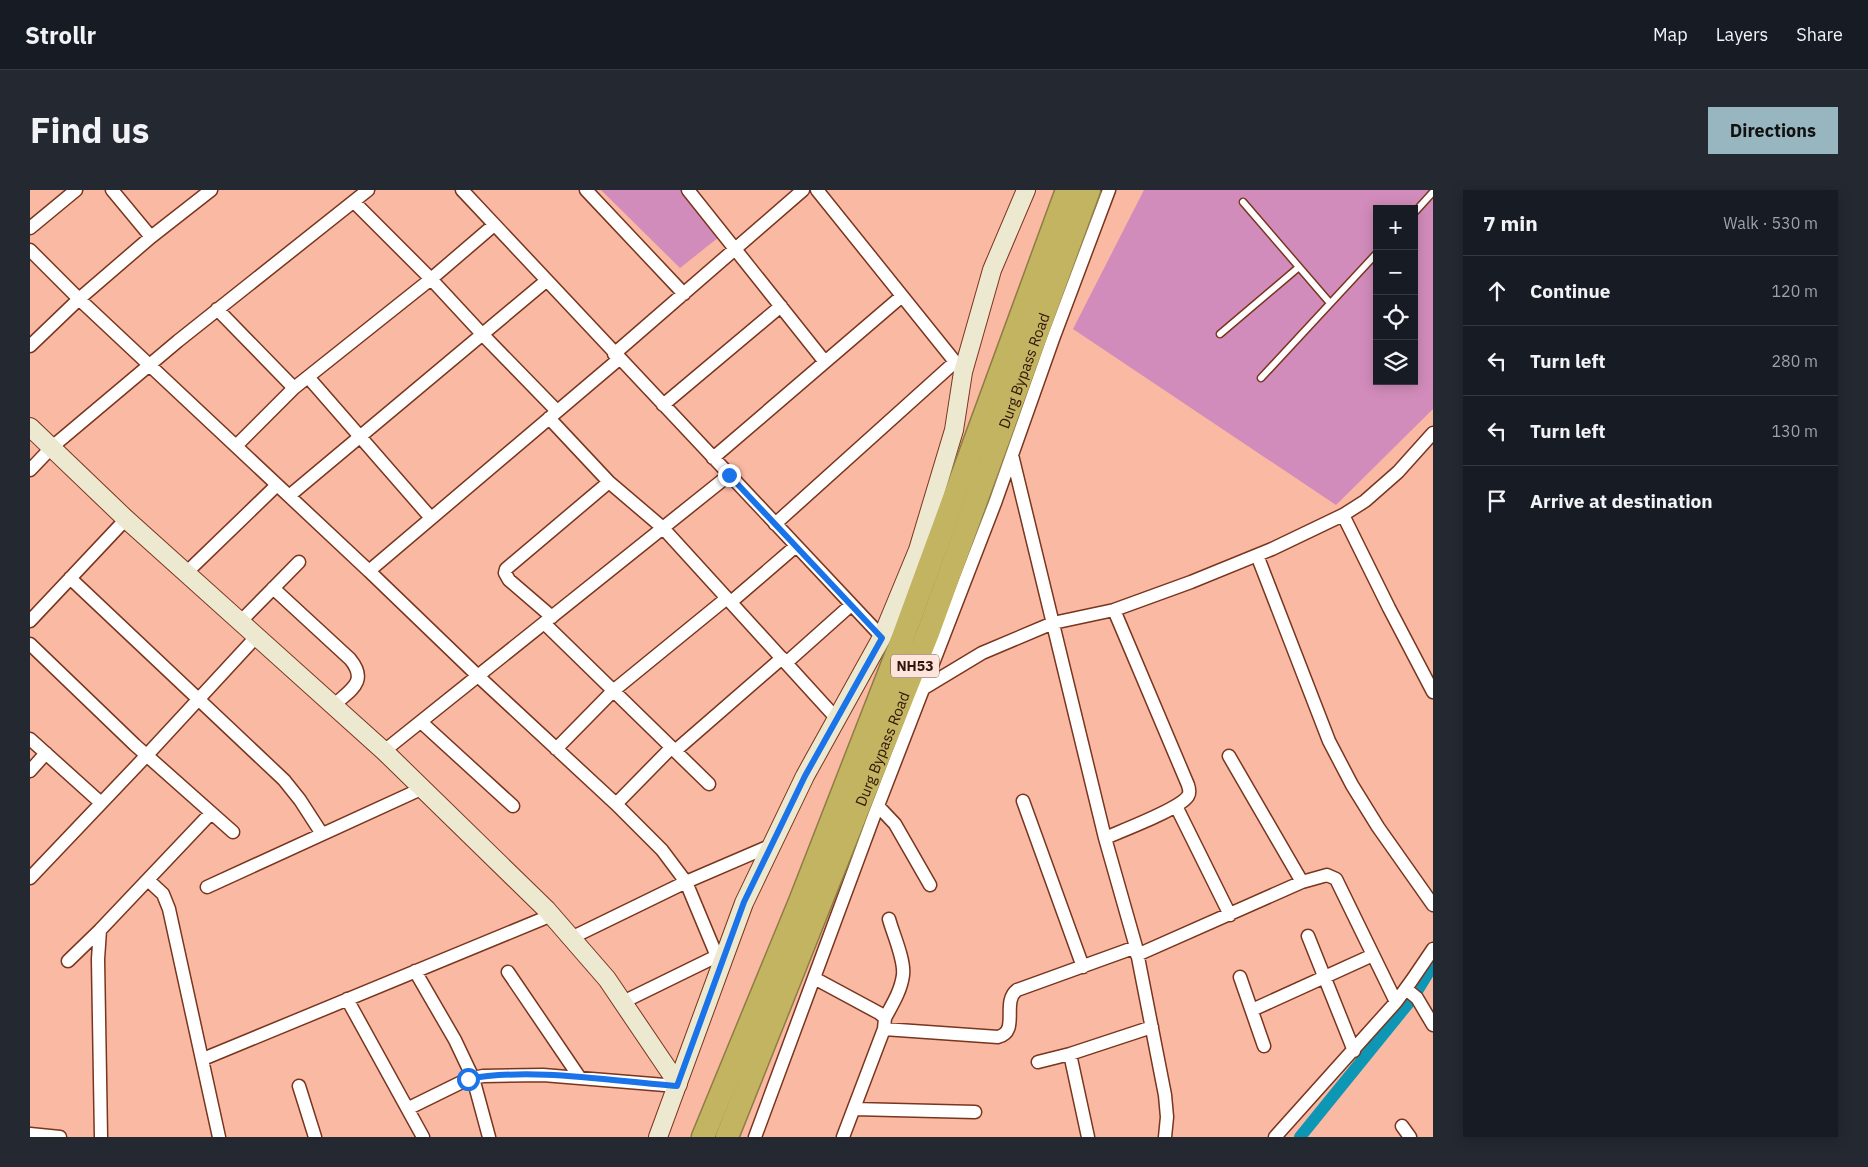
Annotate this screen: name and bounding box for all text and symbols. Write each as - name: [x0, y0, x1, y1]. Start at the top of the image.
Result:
- text: Strollr: [25, 19, 96, 51]
- text: Map: [1653, 23, 1688, 46]
- text: Layers: [1716, 23, 1768, 46]
- text: Share: [1796, 23, 1843, 46]
- text: Find us: [30, 107, 149, 153]
- button: Directions: [1708, 107, 1838, 154]
- map controls: [1373, 205, 1418, 385]
- button: +: [1373, 205, 1418, 250]
- text: 7 min: [1483, 209, 1538, 237]
- text: Walk · 530 m: [1723, 213, 1818, 233]
- button: −: [1373, 250, 1418, 295]
- icon: ahead: [1483, 277, 1511, 305]
- text: Continue: [1530, 279, 1610, 303]
- text: 120 m: [1771, 281, 1818, 301]
- button: locate: [1373, 295, 1418, 340]
- street label: Durg Bypass Road: [994, 310, 1053, 431]
- button: layers: [1373, 340, 1418, 385]
- icon: left: [1483, 347, 1511, 375]
- text: Turn left: [1530, 349, 1606, 373]
- text: 280 m: [1771, 351, 1818, 371]
- icon: left: [1483, 417, 1511, 445]
- text: Turn left: [1530, 419, 1606, 443]
- text: 130 m: [1771, 421, 1818, 441]
- route end: [718, 464, 741, 487]
- icon: arrive: [1483, 487, 1511, 515]
- text: Arrive at destination: [1530, 489, 1713, 513]
- road number: NH53: [891, 654, 939, 678]
- street label: Durg Bypass Road: [850, 689, 913, 809]
- route start: [457, 1068, 480, 1091]

